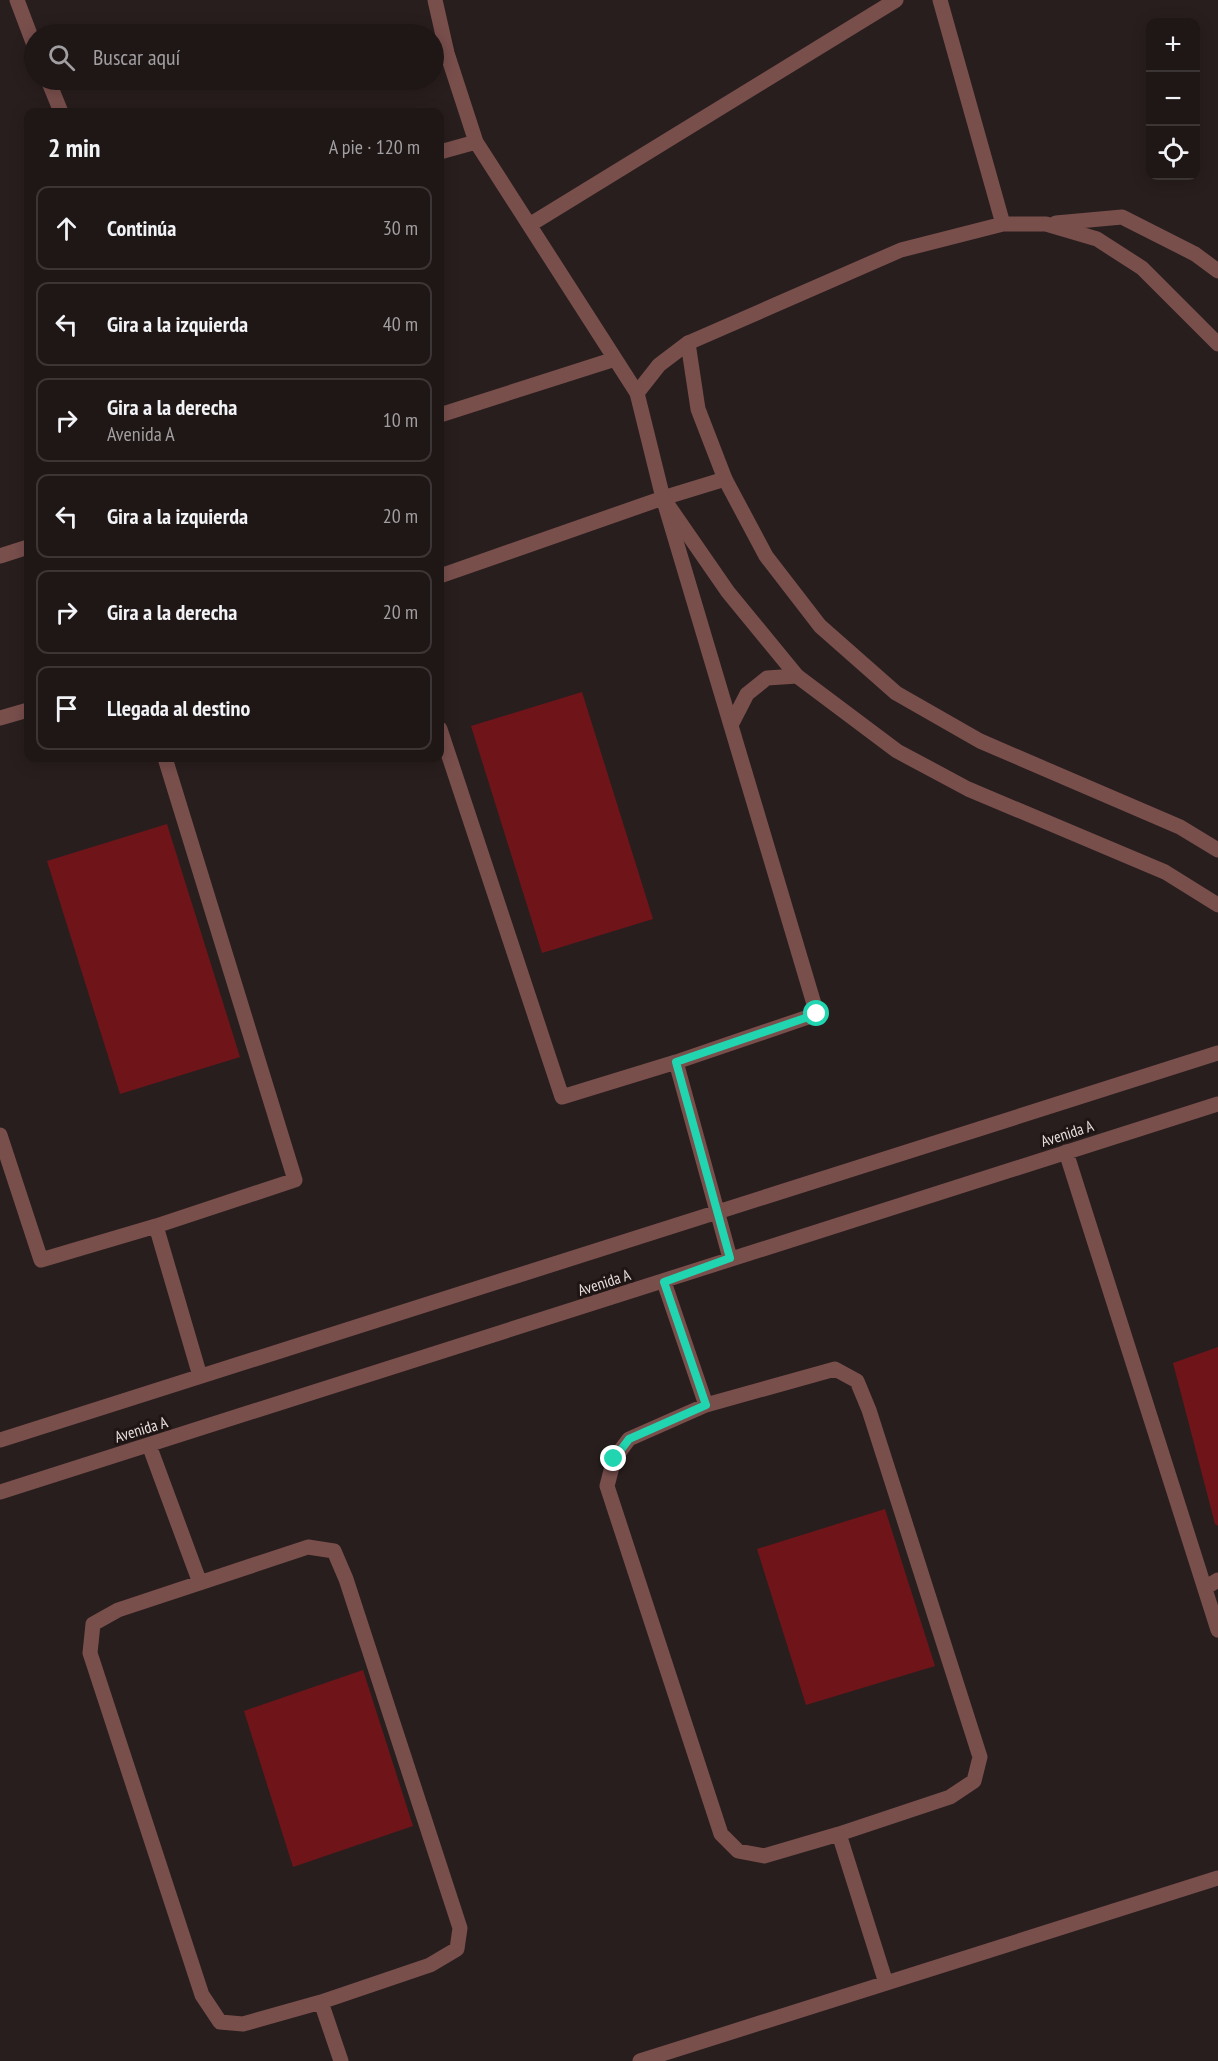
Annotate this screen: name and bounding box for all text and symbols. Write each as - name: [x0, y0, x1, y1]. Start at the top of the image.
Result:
- map controls: [1146, 18, 1200, 180]
- button: +: [1146, 18, 1200, 72]
- search box: [24, 24, 444, 90]
- icon: search: [45, 41, 78, 74]
- text: Buscar aquí: [93, 43, 180, 71]
- button: −: [1146, 72, 1200, 126]
- button: locate: [1146, 126, 1200, 180]
- text: 2 min: [48, 131, 101, 164]
- text: A pie · 120 m: [329, 134, 420, 160]
- icon: ahead: [50, 212, 83, 245]
- text: Continúa: [107, 214, 176, 242]
- text: 30 m: [383, 215, 418, 241]
- icon: left: [50, 308, 83, 341]
- text: Gira a la izquierda: [107, 310, 248, 338]
- text: 40 m: [383, 311, 418, 337]
- text: Gira a la derecha: [107, 393, 237, 421]
- icon: right: [50, 404, 83, 437]
- text: 10 m: [383, 407, 418, 433]
- text: Avenida A: [107, 421, 175, 447]
- icon: left: [50, 500, 83, 533]
- text: Gira a la izquierda: [107, 502, 248, 530]
- text: 20 m: [383, 503, 418, 529]
- icon: right: [50, 596, 83, 629]
- text: Gira a la derecha: [107, 598, 237, 626]
- text: 20 m: [383, 599, 418, 625]
- icon: arrive: [50, 692, 83, 725]
- text: Llegada al destino: [107, 694, 250, 722]
- route start: [803, 1000, 829, 1026]
- street label: Avenida A: [1038, 1115, 1096, 1151]
- street label: Avenida A: [575, 1264, 633, 1300]
- street label: Avenida A: [112, 1411, 170, 1446]
- route end: [600, 1445, 626, 1471]

